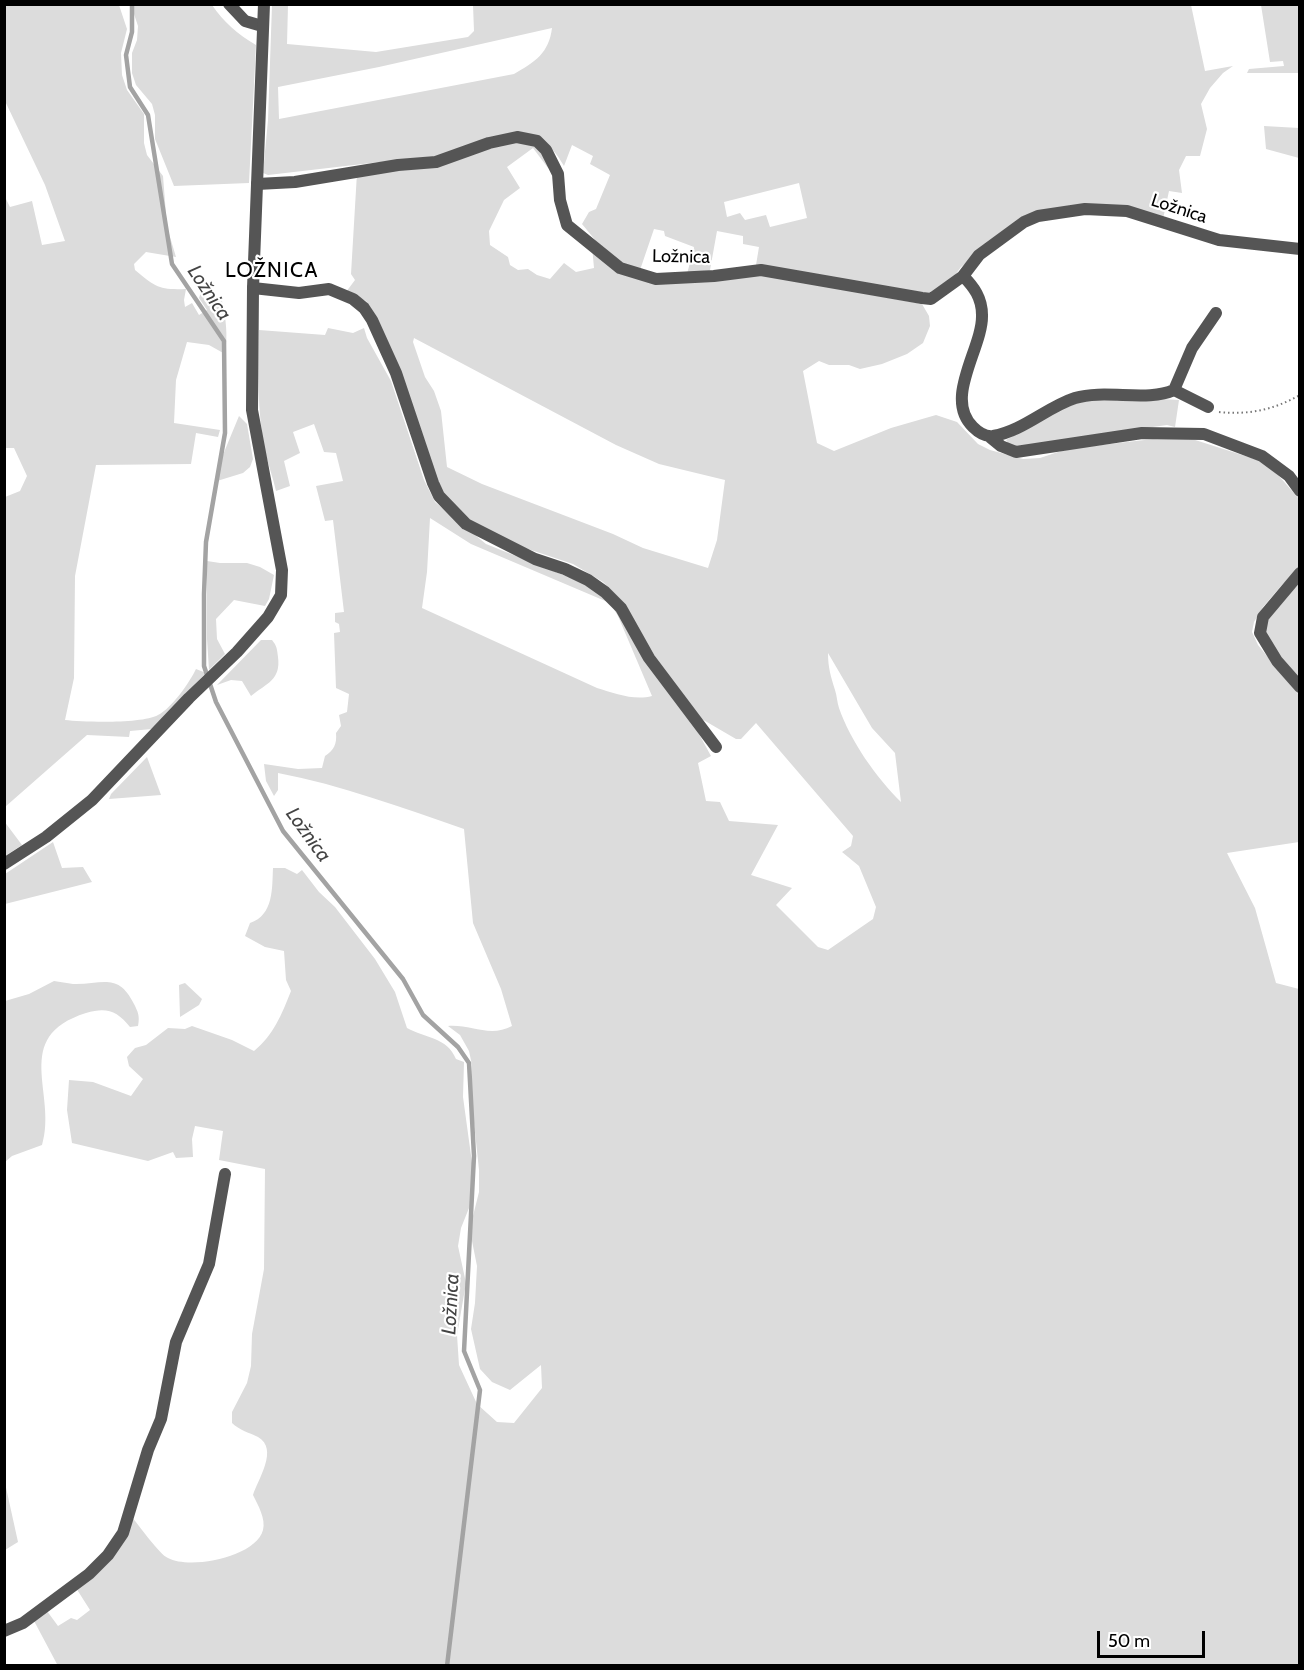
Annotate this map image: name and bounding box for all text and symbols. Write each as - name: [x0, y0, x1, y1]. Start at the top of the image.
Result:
- street label: Ložnica: [1148, 190, 1210, 228]
- street label: Ložnica: [652, 246, 710, 268]
- district label: LOŽNICA: [225, 258, 319, 284]
- water label: Ložnica: [182, 261, 236, 325]
- water label: Ložnica: [280, 803, 336, 867]
- water label: Ložnica: [437, 1273, 465, 1335]
- scale bar: [1100, 1619, 1208, 1657]
- text: 50 m: [1108, 1630, 1150, 1652]

